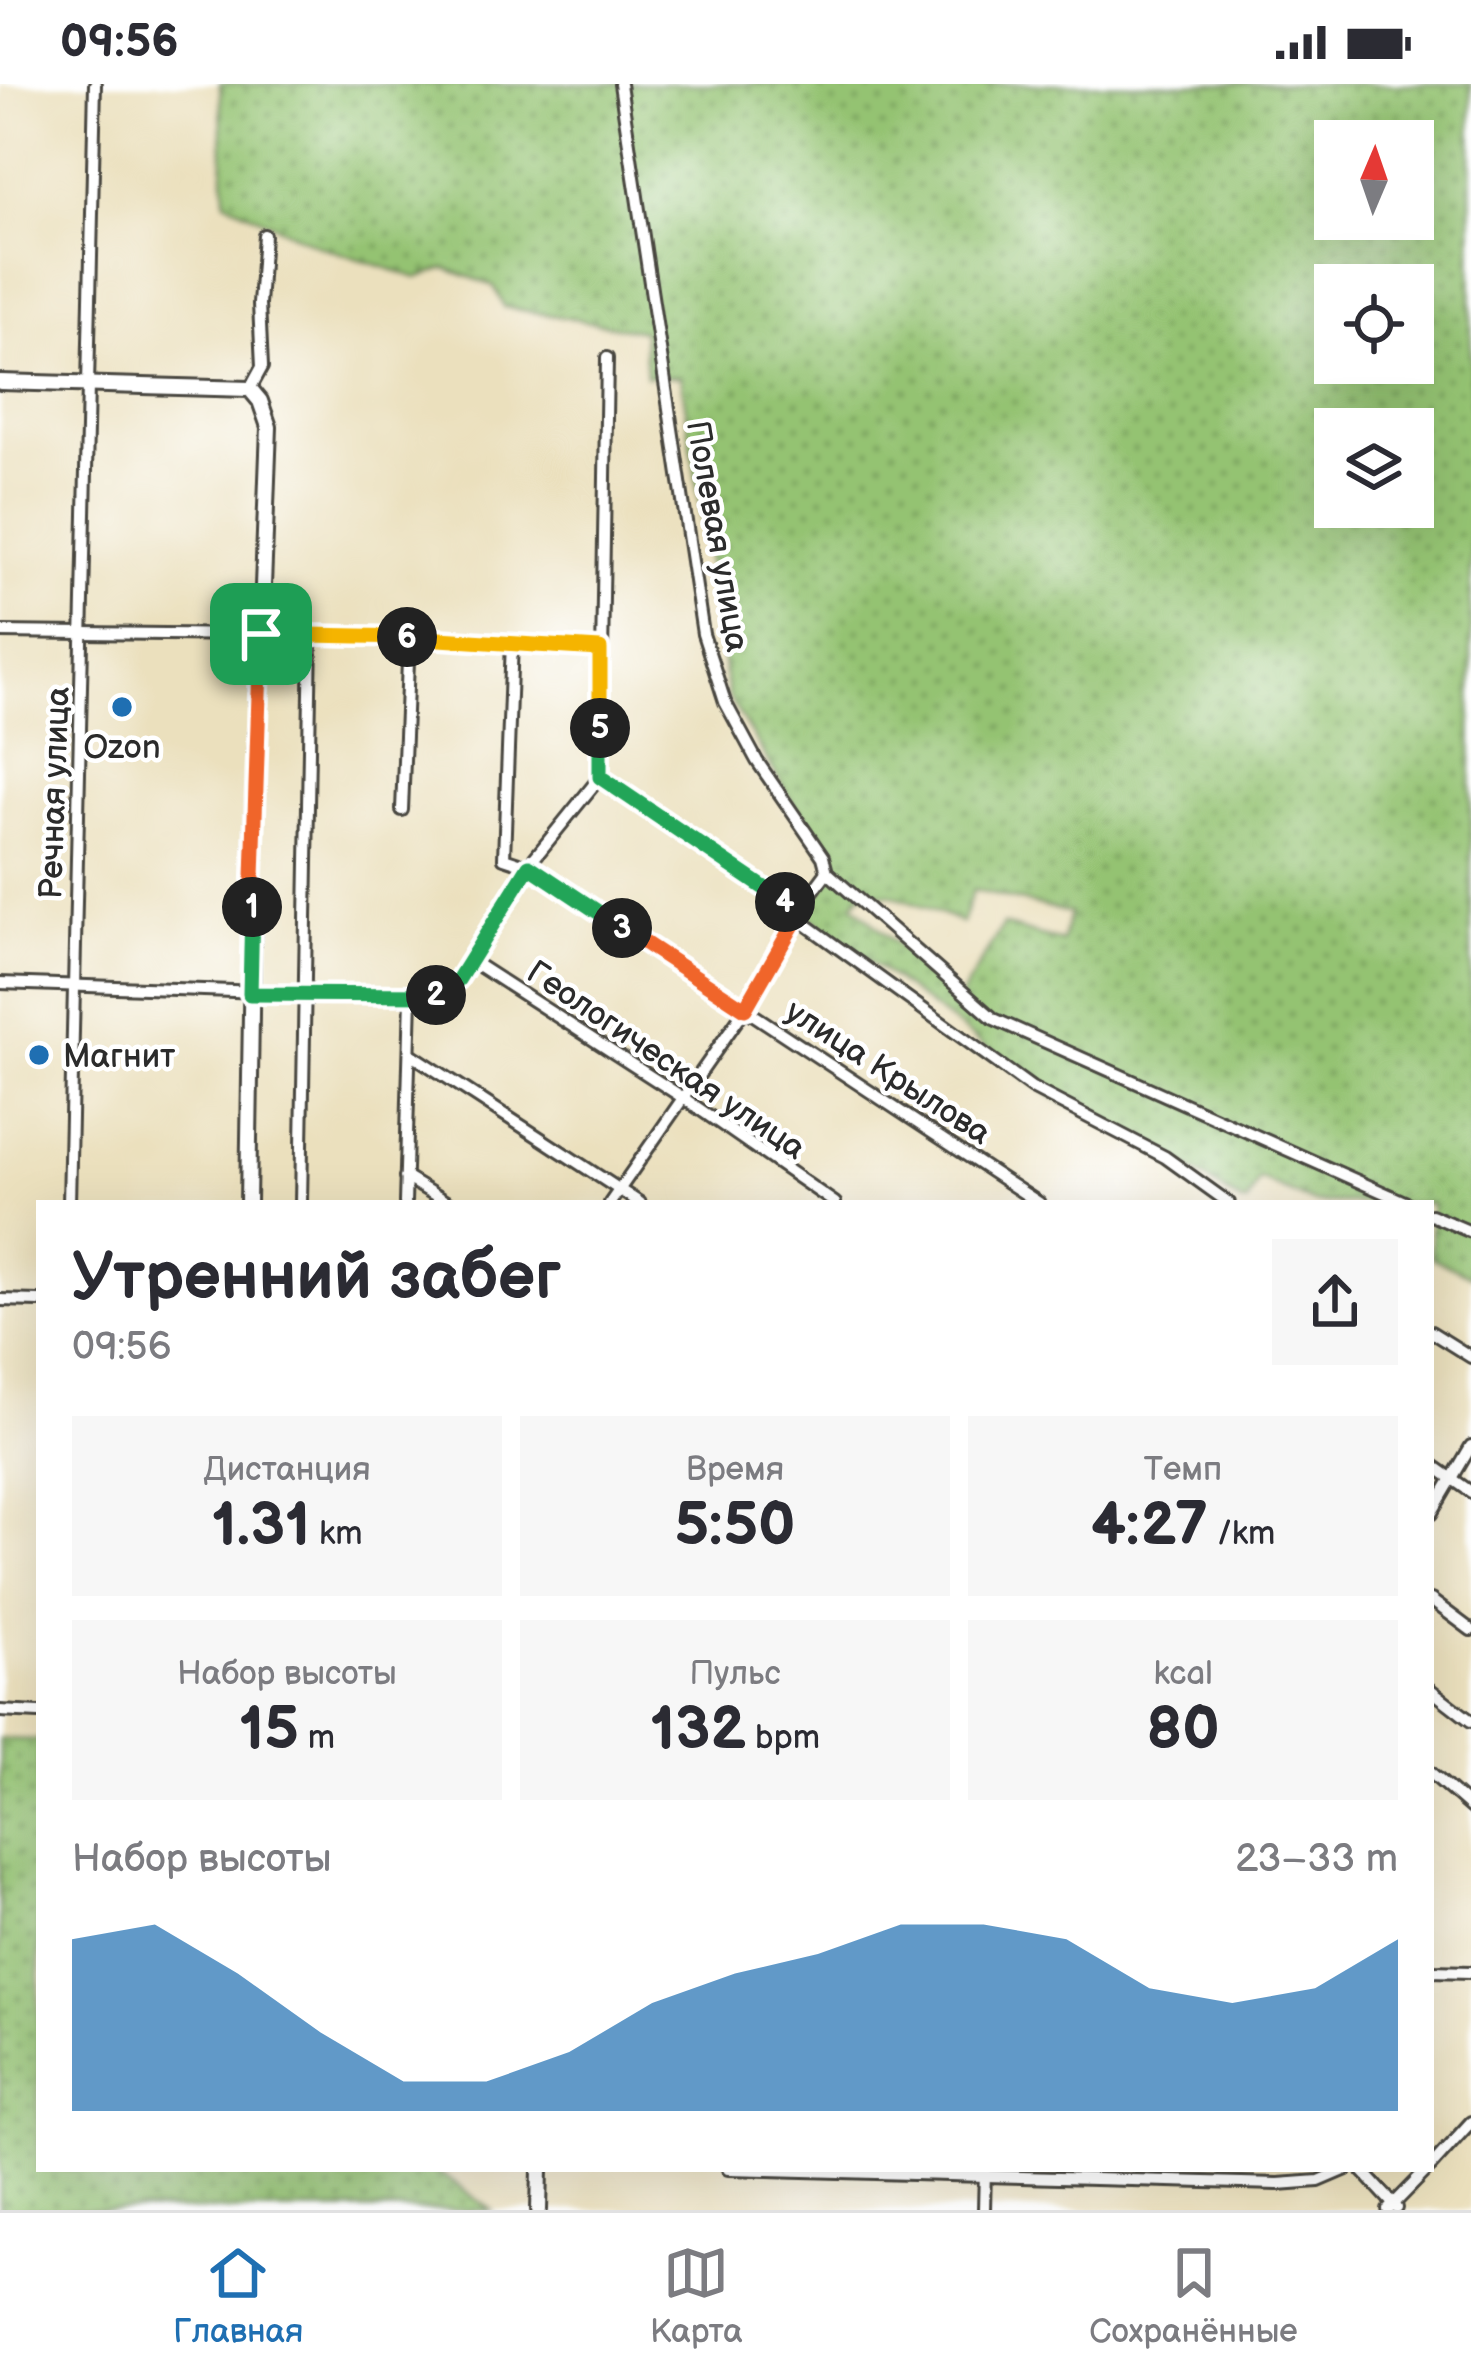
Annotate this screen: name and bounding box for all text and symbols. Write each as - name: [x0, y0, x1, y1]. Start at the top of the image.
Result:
- text: 09:56: [60, 15, 178, 70]
- north arrow: [1314, 120, 1434, 240]
- map controls: [1314, 120, 1434, 528]
- button: locate: [1314, 264, 1434, 384]
- button: layers: [1314, 408, 1434, 528]
- street label: Полевая улица: [677, 418, 757, 655]
- pin: [210, 583, 312, 685]
- icon: arrive: [228, 601, 294, 667]
- pin: 6: [377, 607, 437, 667]
- text: 6: [397, 617, 417, 657]
- street label: Речная улица: [31, 686, 79, 900]
- marker: Ozon: [109, 694, 135, 720]
- pin: 5: [570, 698, 630, 758]
- text: 5: [590, 708, 610, 748]
- place label: Ozon: [83, 728, 161, 768]
- pin: 4: [755, 872, 815, 932]
- pin: 1: [222, 877, 282, 937]
- text: 4: [775, 882, 795, 922]
- text: 1: [245, 887, 259, 927]
- pin: 3: [592, 898, 652, 958]
- text: 3: [612, 908, 632, 948]
- street label: Геологическая улица: [519, 953, 813, 1169]
- pin: 2: [406, 965, 466, 1025]
- text: 2: [426, 975, 446, 1015]
- street label: улица Крылова: [778, 991, 998, 1154]
- place label: Магнит: [63, 1037, 176, 1077]
- marker: Магнит: [26, 1042, 52, 1068]
- text: Утренний забег: [72, 1239, 561, 1318]
- button: share: [1272, 1239, 1398, 1365]
- text: 09:56: [72, 1324, 172, 1371]
- text: Дистанция: [203, 1450, 371, 1490]
- text: Время: [686, 1450, 784, 1490]
- text: Темп: [1144, 1450, 1222, 1490]
- text: 1.31: [211, 1490, 310, 1562]
- text: 5:50: [674, 1490, 796, 1562]
- text: 4:27: [1091, 1490, 1208, 1562]
- text: km: [310, 1514, 363, 1554]
- text: /km: [1208, 1514, 1275, 1554]
- text: Набор высоты: [177, 1654, 397, 1694]
- text: Пульс: [689, 1654, 781, 1694]
- text: kcal: [1153, 1654, 1213, 1694]
- text: 15: [239, 1694, 299, 1766]
- text: 132: [650, 1694, 746, 1766]
- text: 80: [1146, 1694, 1220, 1766]
- text: m: [299, 1718, 335, 1758]
- text: bpm: [746, 1718, 820, 1758]
- text: Набор высоты: [72, 1836, 332, 1883]
- text: 23–33 m: [1235, 1836, 1398, 1883]
- tab: Главная: [173, 2240, 303, 2352]
- tab: Карта: [650, 2240, 743, 2352]
- tab: Сохранённые: [1089, 2240, 1298, 2352]

